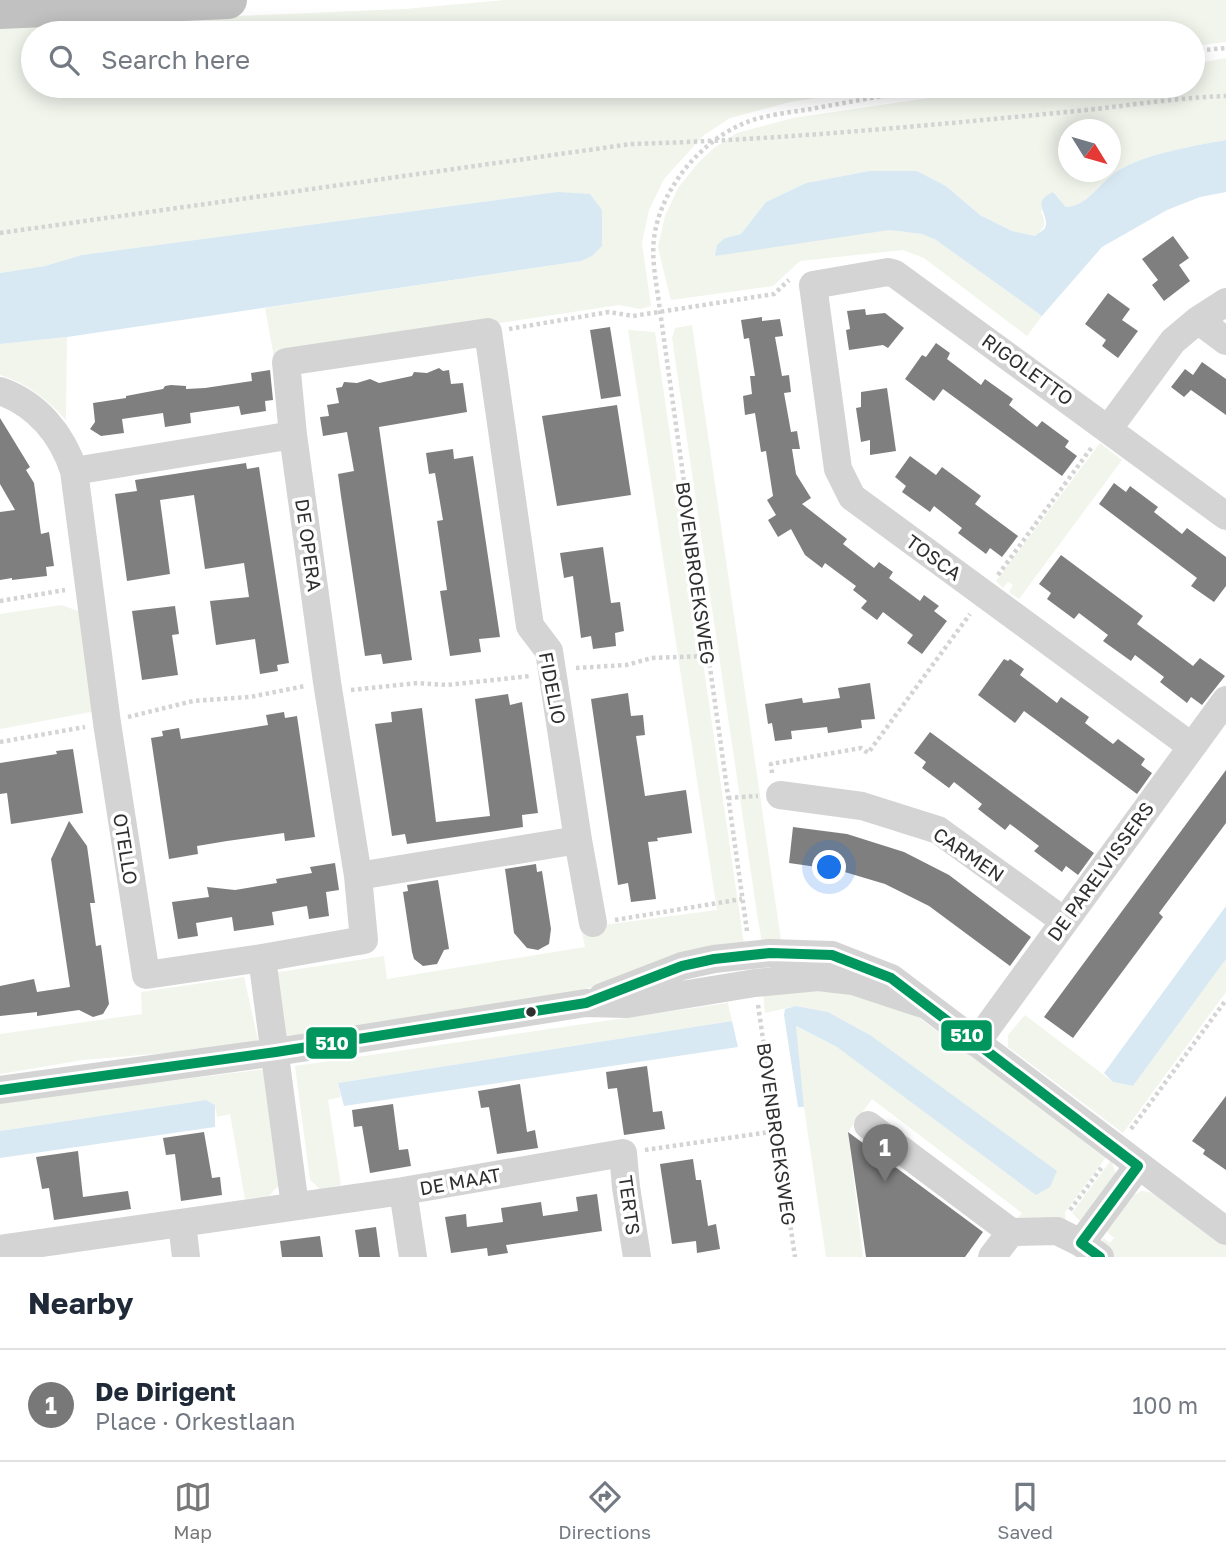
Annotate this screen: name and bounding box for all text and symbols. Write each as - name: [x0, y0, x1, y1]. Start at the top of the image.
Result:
- search box: [21, 21, 1205, 98]
- icon: search: [45, 41, 83, 79]
- text: Search here: [101, 44, 250, 75]
- north arrow: [1058, 119, 1121, 182]
- street label: RIGOLETTO: [978, 328, 1078, 410]
- street label: BOVENBROEKSWEG: [672, 480, 720, 666]
- street label: DE OPERA: [291, 497, 327, 593]
- street label: TOSCA: [902, 529, 966, 585]
- street label: FIDELIO: [535, 650, 571, 726]
- street label: DE PARELVISSERS: [1042, 797, 1158, 945]
- street label: OTELLO: [109, 812, 143, 886]
- street label: CARMEN: [929, 822, 1009, 886]
- your location: [812, 850, 846, 884]
- unlabelled marker: [524, 1005, 538, 1019]
- line badge: 510: [940, 1019, 993, 1052]
- text: 510: [950, 1023, 984, 1046]
- line badge: 510: [305, 1026, 358, 1060]
- text: 510: [315, 1031, 349, 1054]
- street label: BOVENBROEKSWEG: [753, 1041, 801, 1227]
- pin: 1: [862, 1124, 908, 1182]
- street label: DE MAAT: [418, 1163, 503, 1199]
- street label: TERTS: [614, 1174, 646, 1236]
- text: Nearby: [28, 1285, 133, 1321]
- text: De Dirigent: [95, 1376, 236, 1407]
- text: 1: [45, 1391, 57, 1419]
- text: 100 m: [1132, 1391, 1198, 1419]
- text: Place · Orkestlaan: [95, 1407, 295, 1435]
- tab: Map: [173, 1478, 212, 1543]
- tab: Directions: [558, 1478, 651, 1543]
- tab: Saved: [997, 1478, 1053, 1543]

